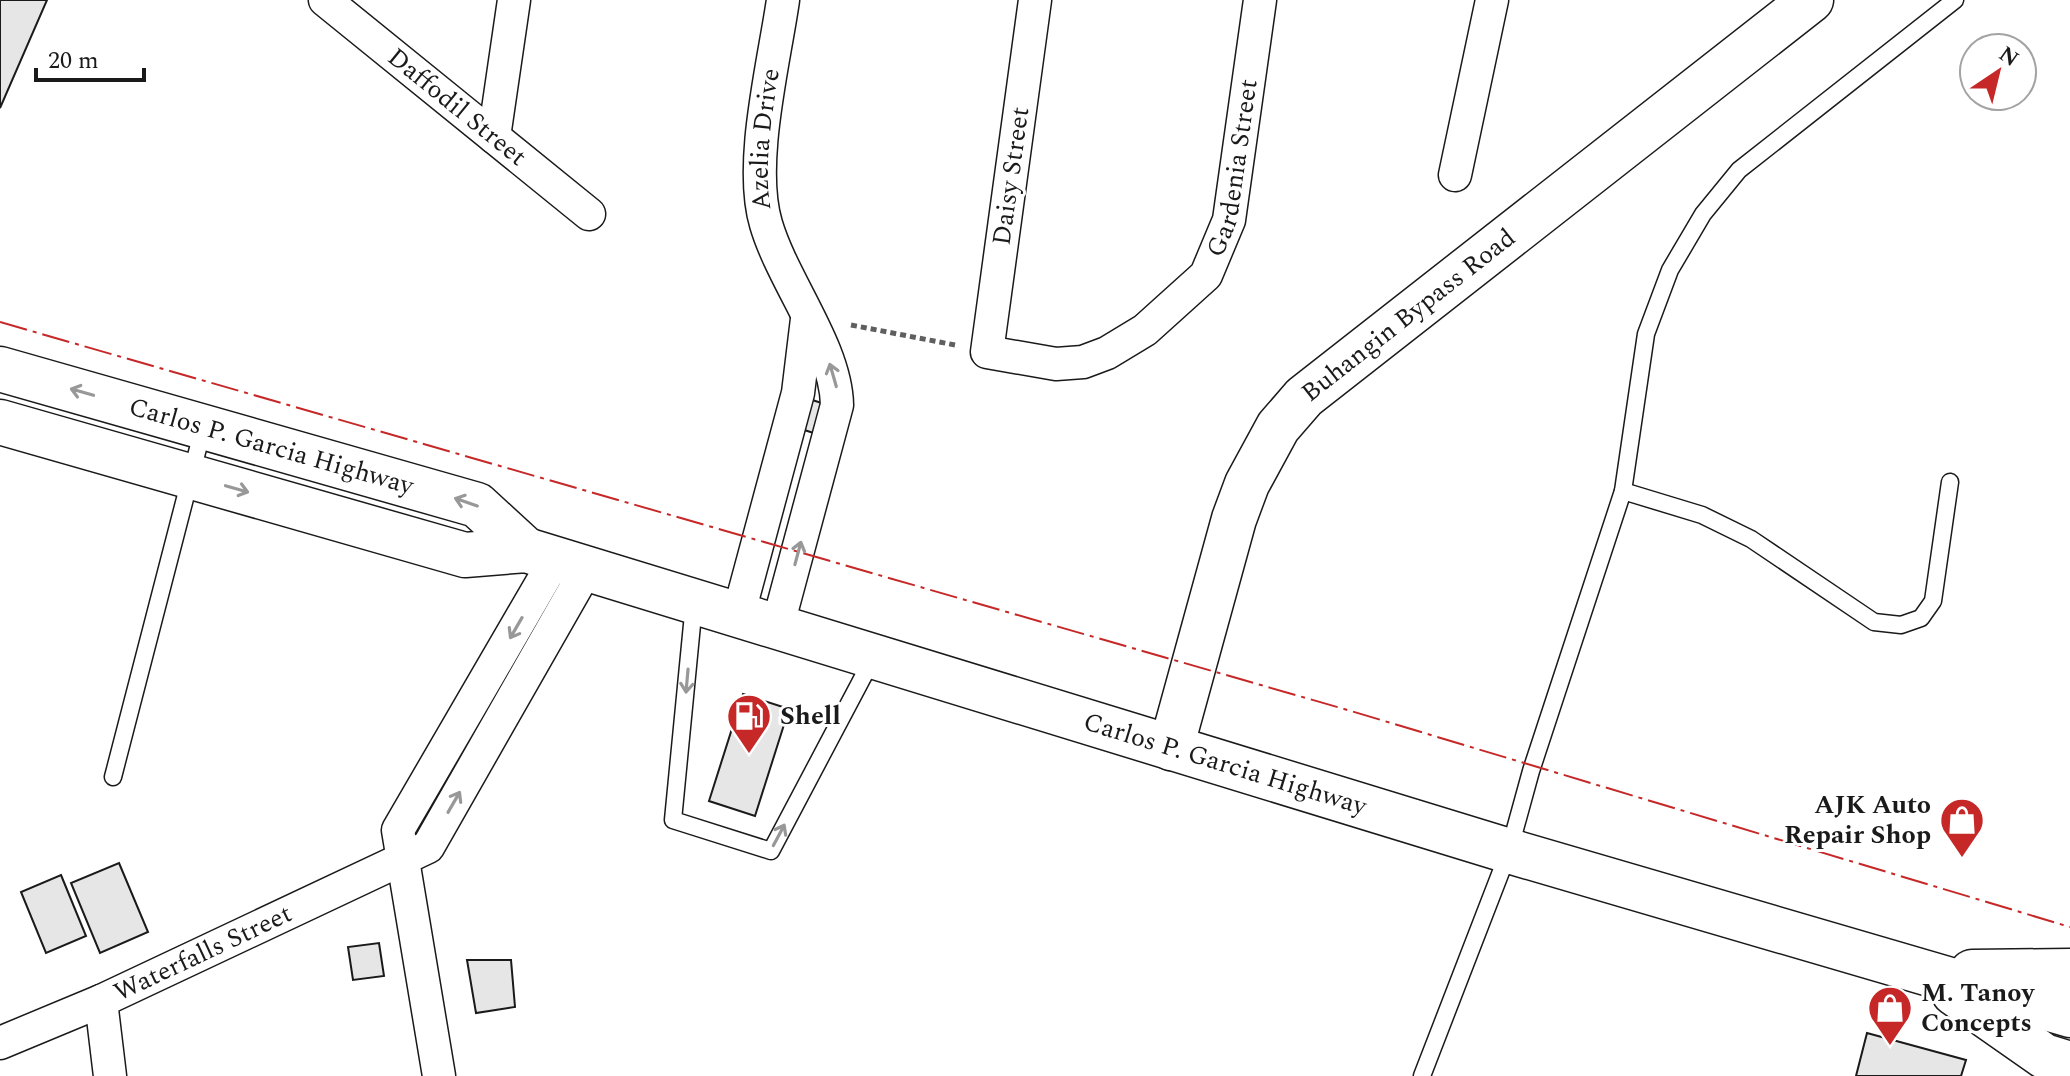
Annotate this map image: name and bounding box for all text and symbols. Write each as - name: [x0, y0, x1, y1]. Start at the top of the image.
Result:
- scale bar: [36, 32, 144, 82]
- north arrow: [1958, 32, 2038, 112]
- street label: Daffodil Street: [379, 38, 536, 176]
- text: N: [1992, 38, 2025, 76]
- text: 20 m: [48, 43, 99, 79]
- street label: Azelia Drive: [740, 65, 791, 213]
- street label: Gardenia Street: [1196, 76, 1269, 263]
- street label: Daisy Street: [981, 104, 1041, 248]
- street label: Buhangin Bypass Road: [1293, 218, 1524, 412]
- one-way arrow: [825, 363, 840, 389]
- one-way arrow: [69, 384, 95, 399]
- street label: Carlos P. Garcia Highway: [124, 387, 420, 506]
- one-way arrow: [223, 483, 249, 498]
- one-way arrow: [454, 494, 479, 509]
- one-way arrow: [791, 541, 806, 567]
- one-way arrow: [508, 616, 524, 639]
- one-way arrow: [679, 667, 694, 693]
- fuel station icon: Shell: [725, 692, 773, 755]
- place label: Shell: [780, 696, 841, 736]
- street label: Carlos P. Garcia Highway: [1079, 702, 1373, 827]
- place label: AJK Auto Repair Shop: [1784, 785, 1931, 855]
- one-way arrow: [446, 791, 462, 814]
- shop icon: AJK Auto Repair Shop: [1938, 796, 1986, 859]
- one-way arrow: [772, 823, 788, 847]
- street label: Waterfalls Street: [107, 894, 299, 1012]
- place label: M. Tanoy Concepts: [1921, 973, 2036, 1043]
- shop icon: M. Tanoy Concepts: [1866, 984, 1914, 1047]

